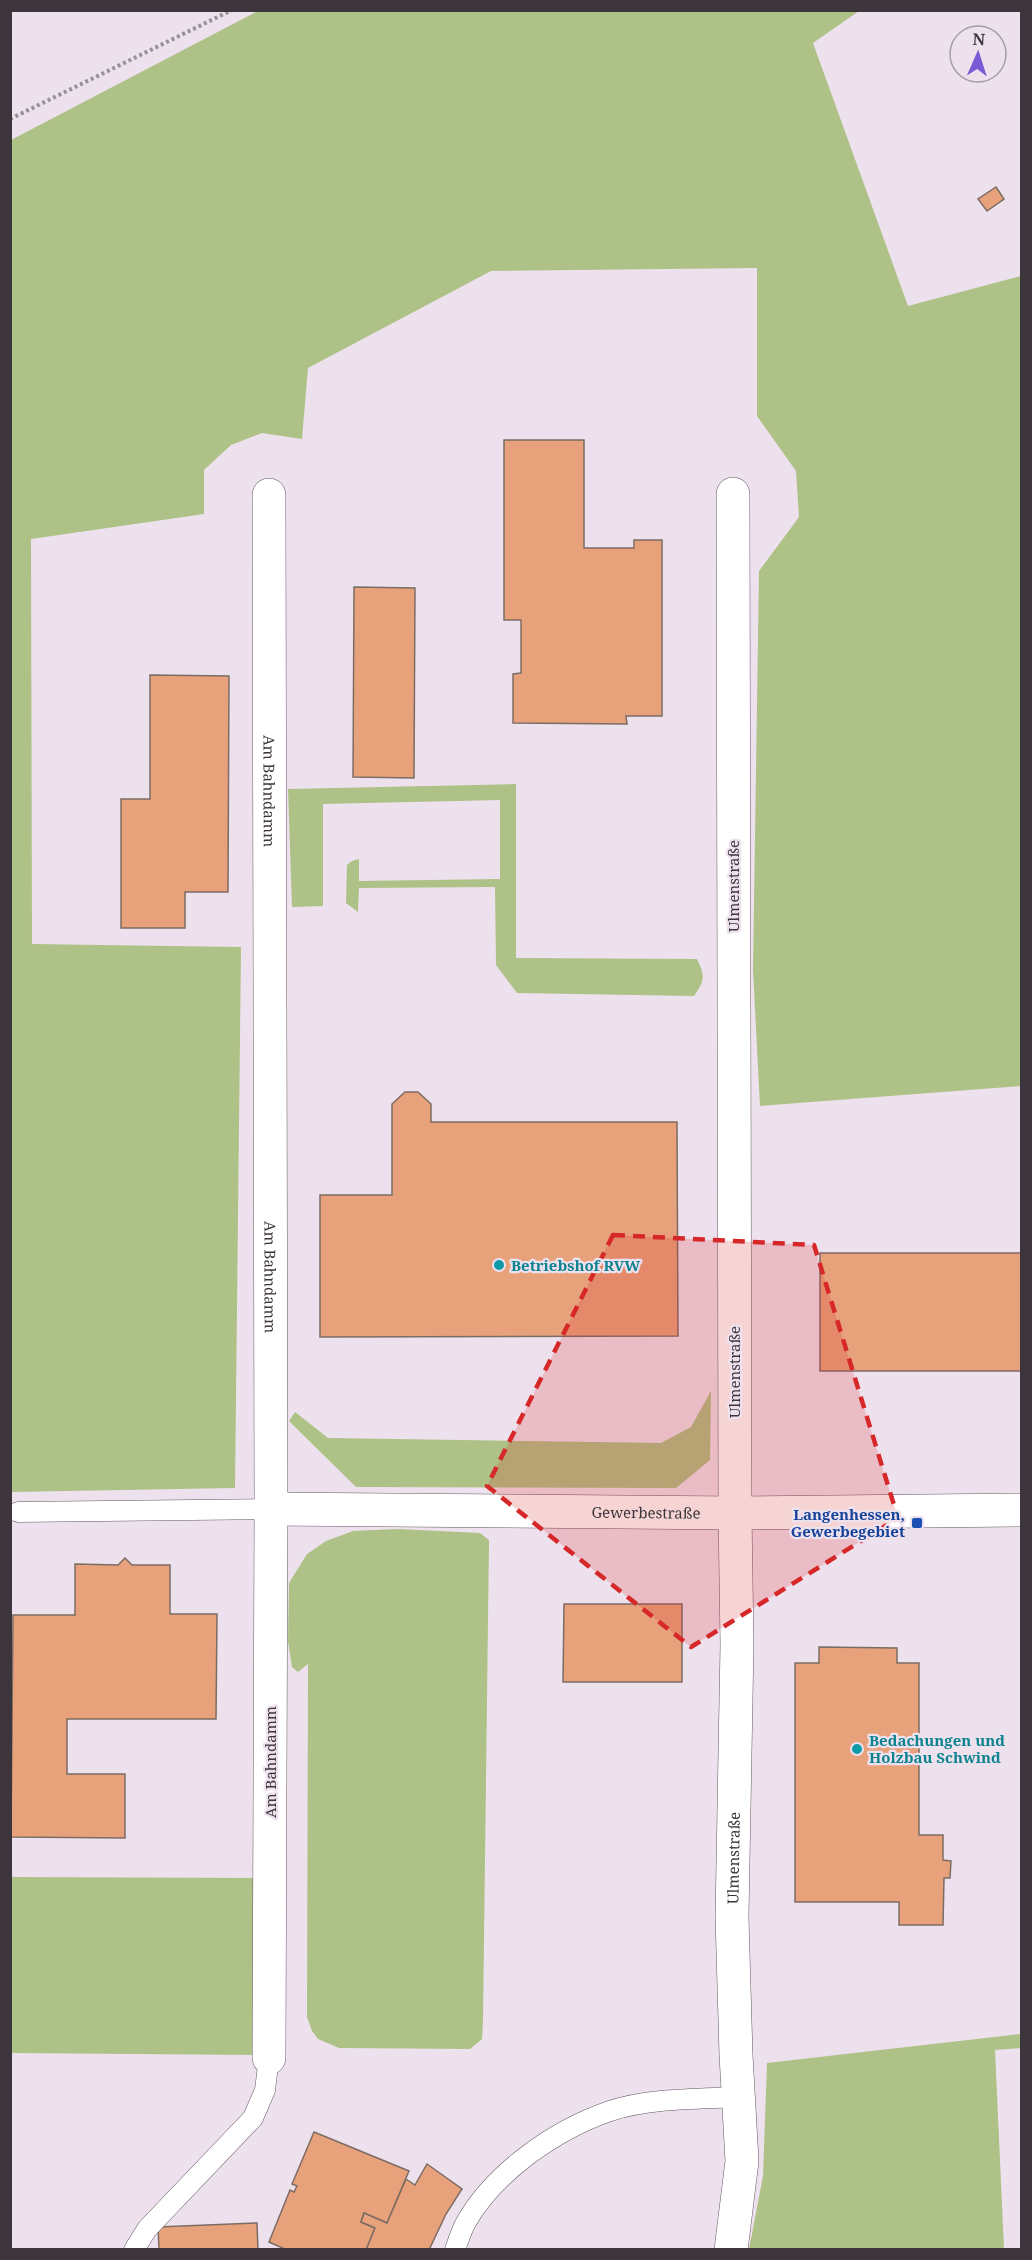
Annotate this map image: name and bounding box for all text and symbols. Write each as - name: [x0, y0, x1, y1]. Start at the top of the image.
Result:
- north arrow: [948, 24, 1008, 84]
- text: N: [972, 28, 986, 50]
- street label: Am Bahndamm: [259, 735, 280, 847]
- street label: Ulmenstraße: [723, 840, 743, 932]
- street label: Am Bahndamm: [260, 1221, 281, 1333]
- place label: Betriebshof RVW: [511, 1255, 640, 1275]
- marker: Betriebshof RVW: [492, 1258, 506, 1272]
- street label: Ulmenstraße: [724, 1326, 744, 1418]
- street label: Gewerbestraße: [591, 1502, 701, 1523]
- place label: Langenhessen, Gewerbegebiet: [791, 1504, 905, 1541]
- marker: Langenhessen, Gewerbegebiet: [910, 1516, 924, 1530]
- street label: Am Bahndamm: [260, 1706, 280, 1818]
- place label: Bedachungen und Holzbau Schwind: [869, 1730, 1005, 1767]
- marker: Bedachungen und Holzbau Schwind: [850, 1742, 864, 1756]
- street label: Ulmenstraße: [722, 1812, 744, 1904]

